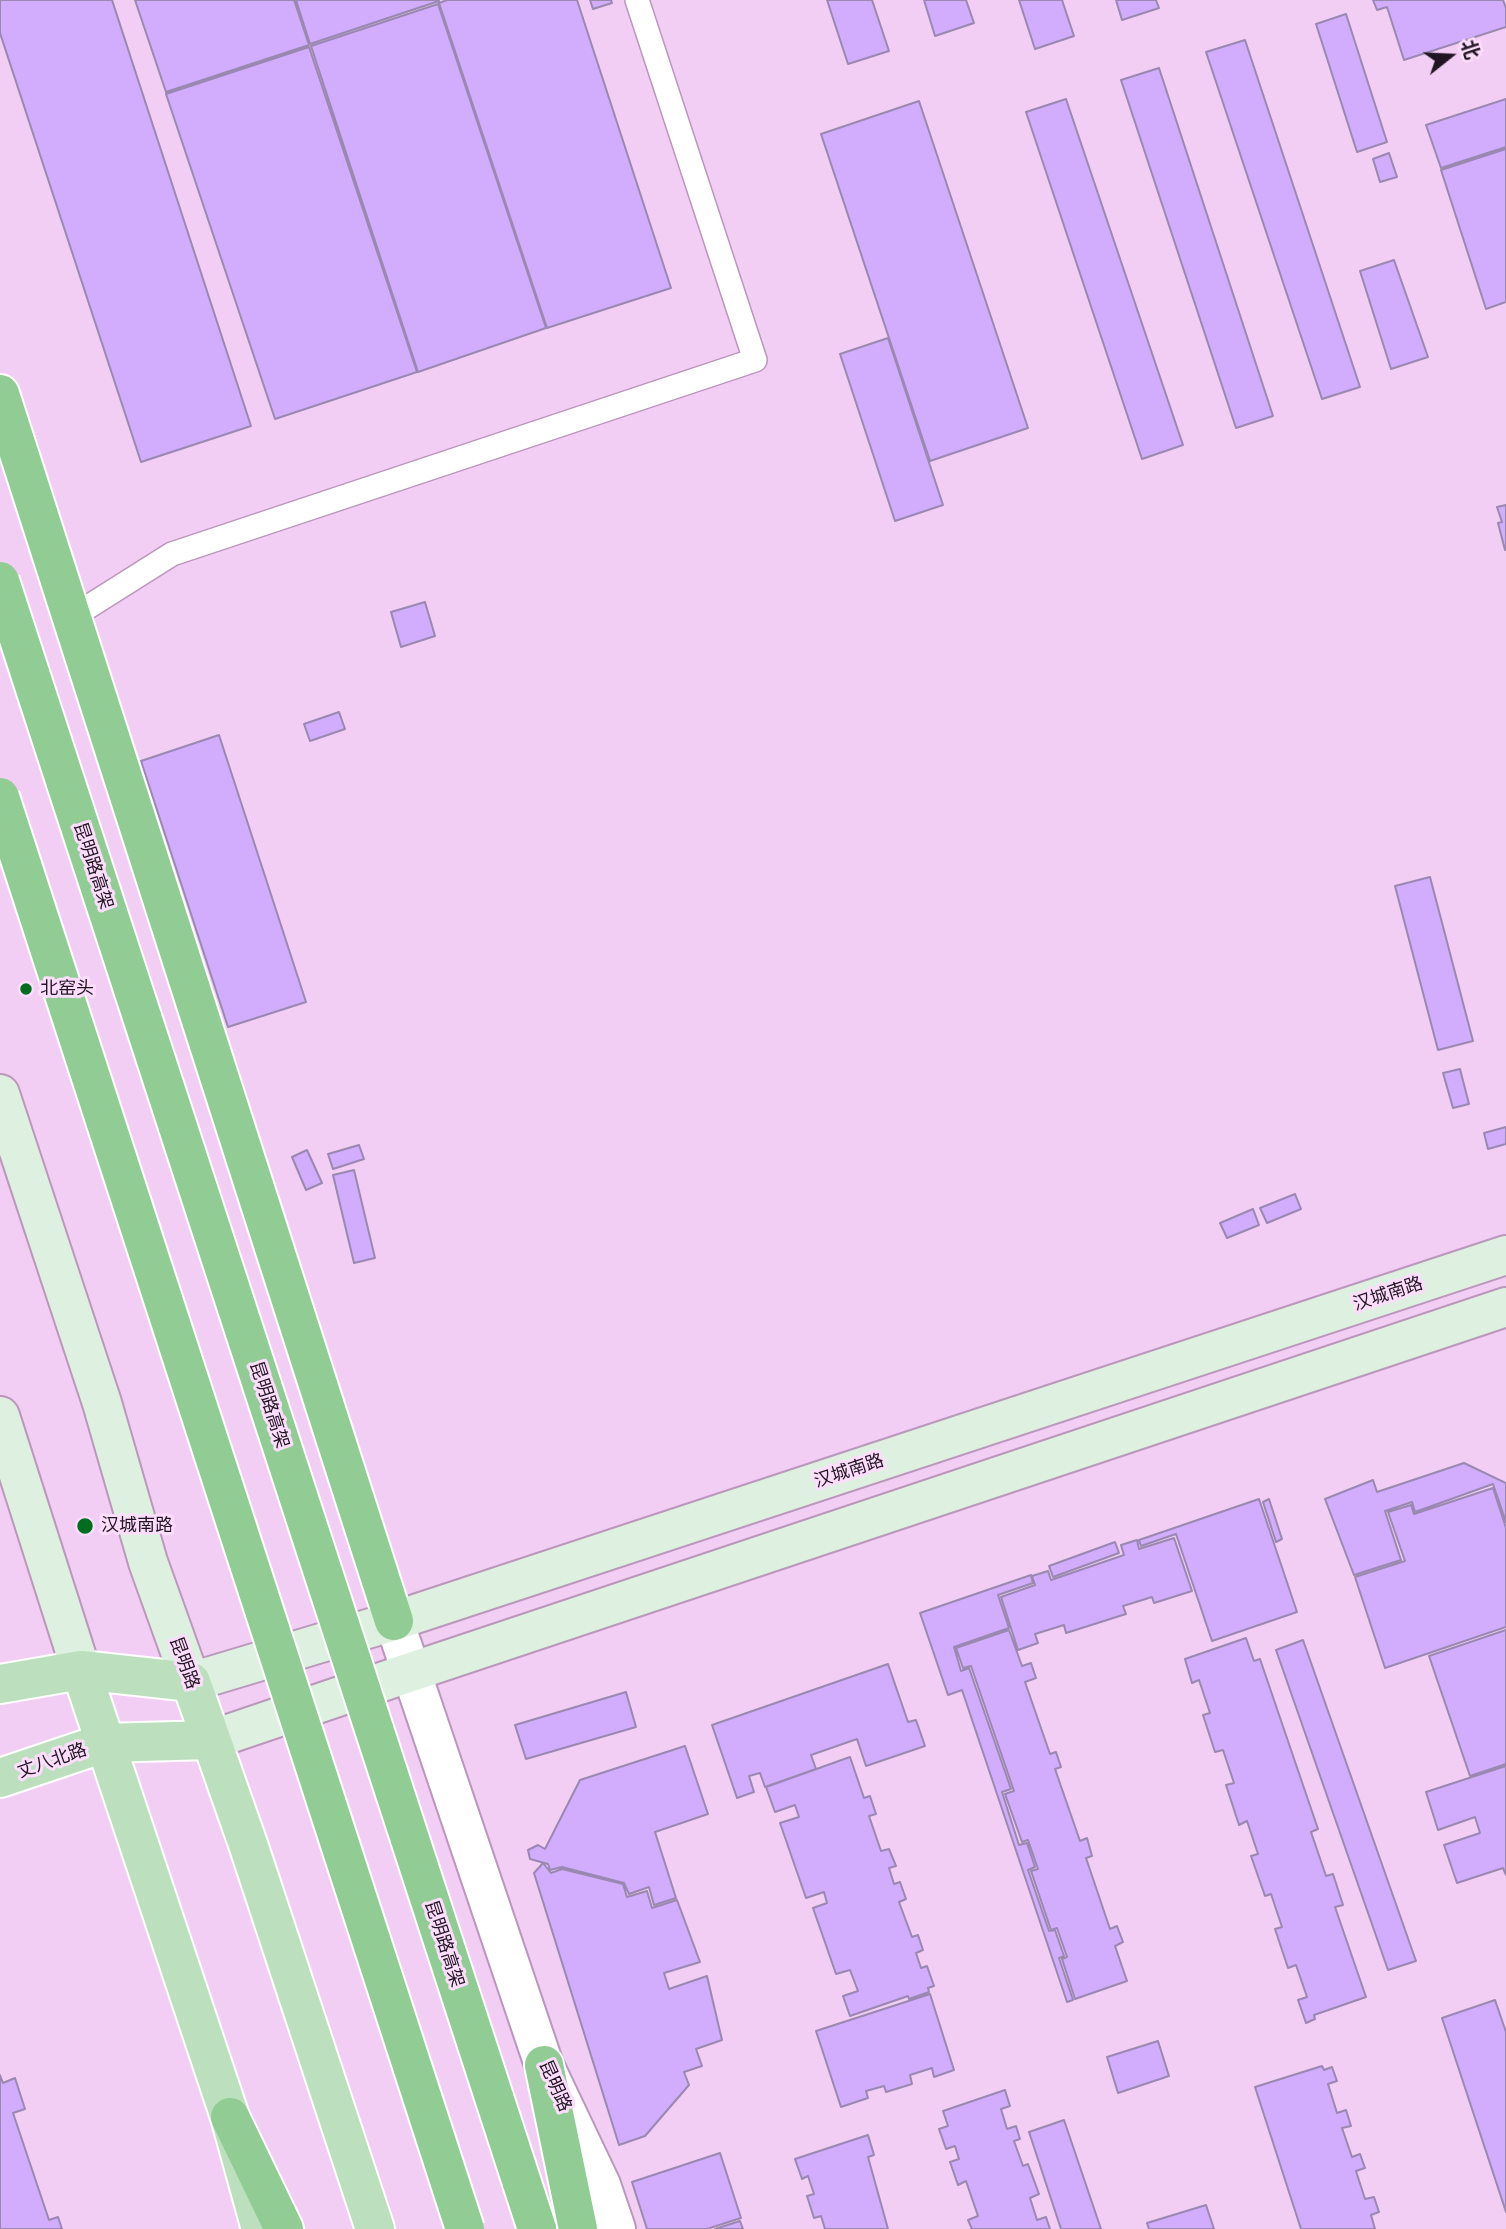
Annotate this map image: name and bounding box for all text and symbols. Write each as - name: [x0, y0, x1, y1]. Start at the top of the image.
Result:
- north arrow: [1415, 21, 1485, 91]
- text: 北: [1457, 37, 1484, 62]
- street label: 昆明路高架: [69, 820, 117, 912]
- place label: 北窑头: [40, 978, 94, 1000]
- marker: 北窑头: [18, 981, 34, 997]
- street label: 汉城南路: [1350, 1273, 1426, 1315]
- street label: 昆明路高架: [245, 1359, 293, 1451]
- street label: 汉城南路: [811, 1450, 887, 1492]
- place label: 汉城南路: [101, 1515, 173, 1537]
- marker: 汉城南路: [75, 1516, 95, 1536]
- street label: 昆明路: [165, 1634, 203, 1692]
- street label: 丈八北路: [14, 1739, 90, 1783]
- street label: 昆明路高架: [420, 1898, 468, 1990]
- street label: 昆明路: [534, 2057, 576, 2115]

